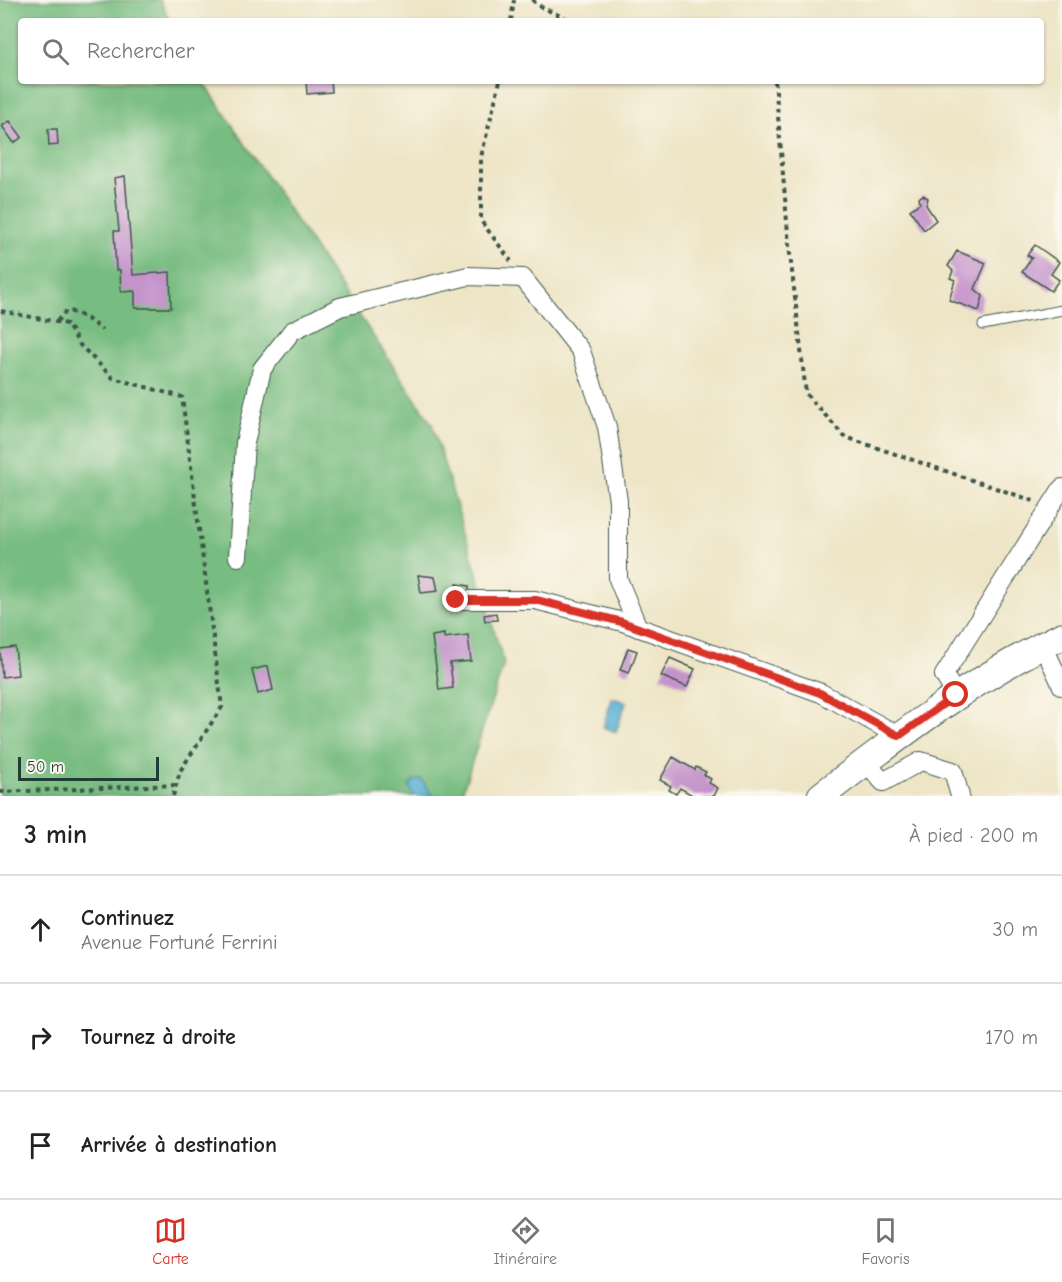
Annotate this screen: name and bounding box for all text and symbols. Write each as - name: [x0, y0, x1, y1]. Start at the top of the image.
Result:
- search box: [18, 18, 1044, 84]
- icon: search: [39, 35, 72, 68]
- text: Rechercher: [87, 38, 195, 64]
- route end: [442, 586, 468, 612]
- route start: [942, 681, 968, 707]
- scale bar: [18, 754, 159, 782]
- text: 50 m: [27, 758, 64, 776]
- text: 3 min: [24, 820, 87, 850]
- text: À pied · 200 m: [909, 824, 1038, 847]
- text: Continuez: [81, 905, 174, 931]
- icon: ahead: [24, 913, 57, 946]
- text: 30 m: [992, 918, 1038, 941]
- text: Avenue Fortuné Ferrini: [81, 931, 278, 954]
- icon: right: [24, 1021, 57, 1054]
- text: Tournez à droite: [81, 1024, 236, 1050]
- text: 170 m: [985, 1026, 1038, 1049]
- icon: arrive: [24, 1129, 57, 1162]
- text: Arrivée à destination: [81, 1132, 277, 1158]
- tab: Carte: [152, 1214, 189, 1268]
- tab: Itinéraire: [494, 1214, 557, 1268]
- tab: Favoris: [862, 1214, 910, 1268]

